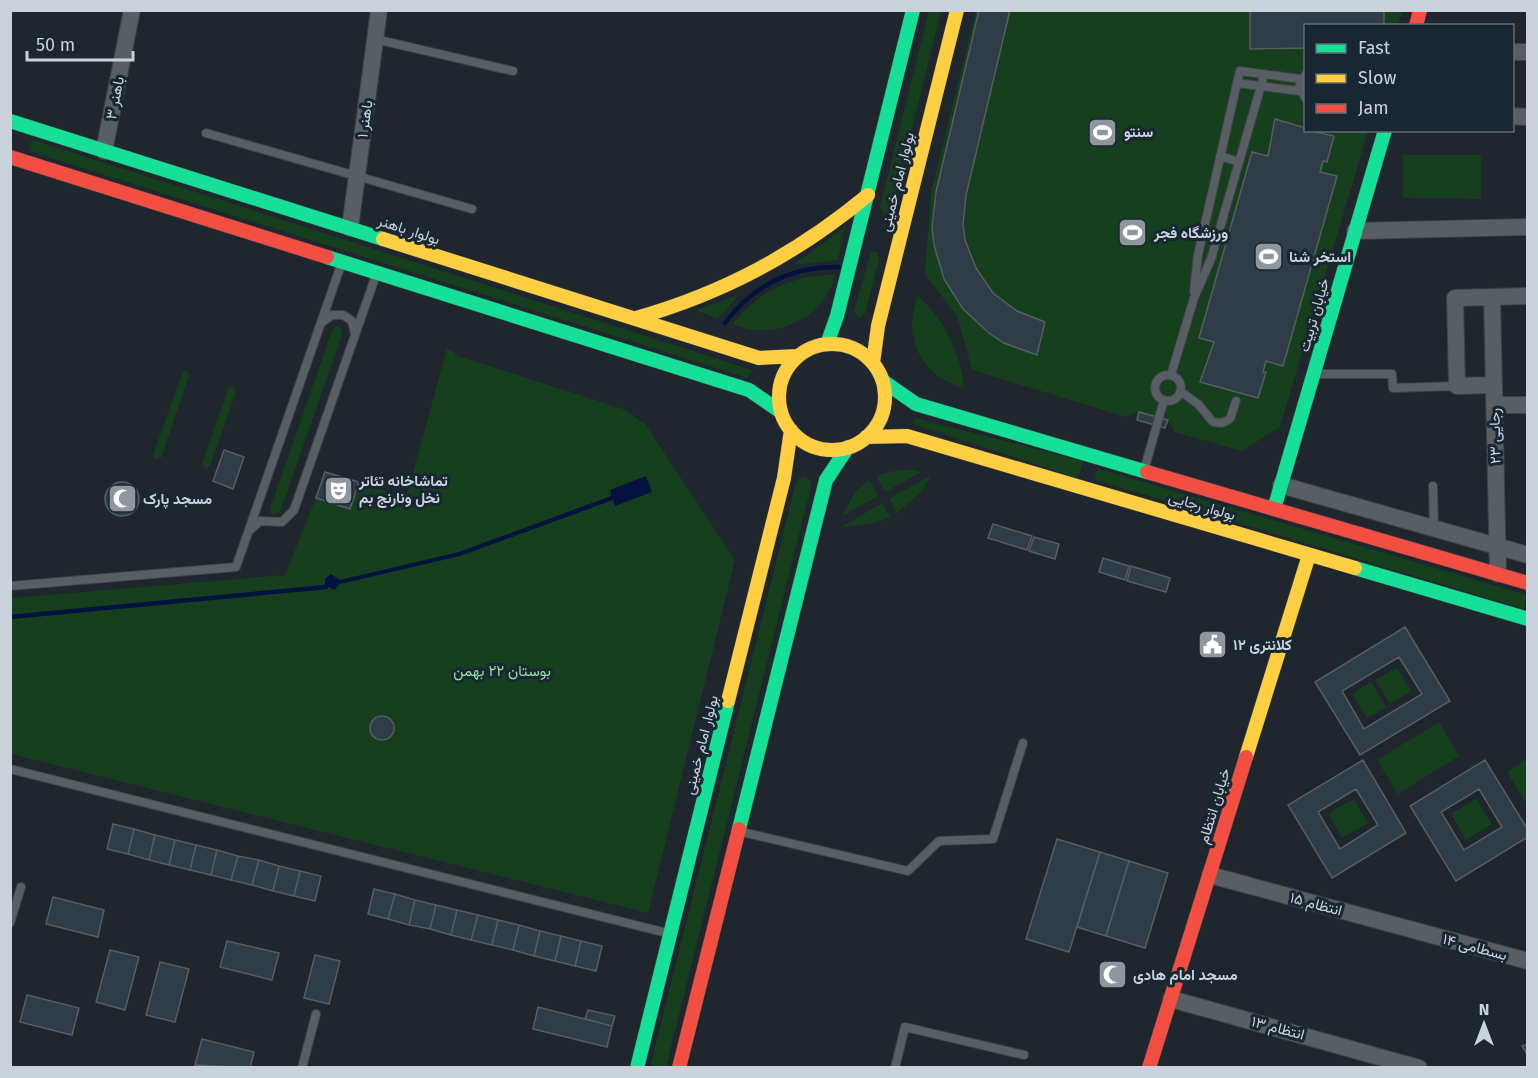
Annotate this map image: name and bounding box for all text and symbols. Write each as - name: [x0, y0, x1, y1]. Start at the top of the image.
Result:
- scale bar: [27, 24, 134, 62]
- legend: [1304, 24, 1514, 132]
- text: 50 m: [36, 34, 75, 56]
- text: Fast: [1358, 37, 1391, 59]
- text: Slow: [1358, 67, 1397, 89]
- street label: باهنر ۳: [102, 75, 128, 121]
- text: Jam: [1358, 97, 1389, 119]
- street label: باهنر ۱: [353, 99, 377, 139]
- sports icon: سنتو: [1087, 116, 1119, 148]
- place label: سنتو: [1124, 123, 1153, 141]
- street label: بولوار امام خمینی: [876, 130, 919, 234]
- street label: بولوار باهنر: [375, 211, 442, 248]
- sports icon: ورزشگاه فجر: [1117, 217, 1149, 249]
- place label: ورزشگاه فجر: [1153, 224, 1228, 242]
- sports icon: استخر شنا: [1252, 241, 1284, 273]
- place label: استخر شنا: [1289, 248, 1351, 266]
- street label: خیابان تربیت: [1295, 276, 1333, 354]
- street label: رجایی ۲۳: [1486, 408, 1505, 464]
- place label: تماشاخانه تئاتر نخل ونارنج بم: [358, 472, 448, 508]
- theatre icon: تماشاخانه تئاتر نخل ونارنج بم: [322, 474, 354, 506]
- mosque icon: مسجد پارک: [106, 483, 138, 515]
- street label: بولوار رجایی: [1166, 488, 1238, 525]
- place label: مسجد پارک: [143, 490, 212, 509]
- public building icon: کلانتری ۱۲: [1196, 629, 1228, 661]
- place label: کلانتری ۱۲: [1233, 636, 1292, 654]
- park label: بوستان ۲۲ بهمن: [453, 662, 551, 681]
- street label: بولوار امام خمینی: [680, 693, 723, 797]
- street label: خیابان انتظام: [1194, 766, 1235, 846]
- street label: انتظام ۱۵: [1288, 888, 1344, 921]
- street label: بسطامی ۱۴: [1441, 930, 1509, 965]
- mosque icon: مسجد امام هادی: [1096, 959, 1128, 991]
- place label: مسجد امام هادی: [1133, 966, 1238, 985]
- north arrow: [1454, 994, 1514, 1054]
- text: N: [1479, 1000, 1489, 1019]
- street label: انتظام ۱۳: [1249, 1012, 1307, 1045]

